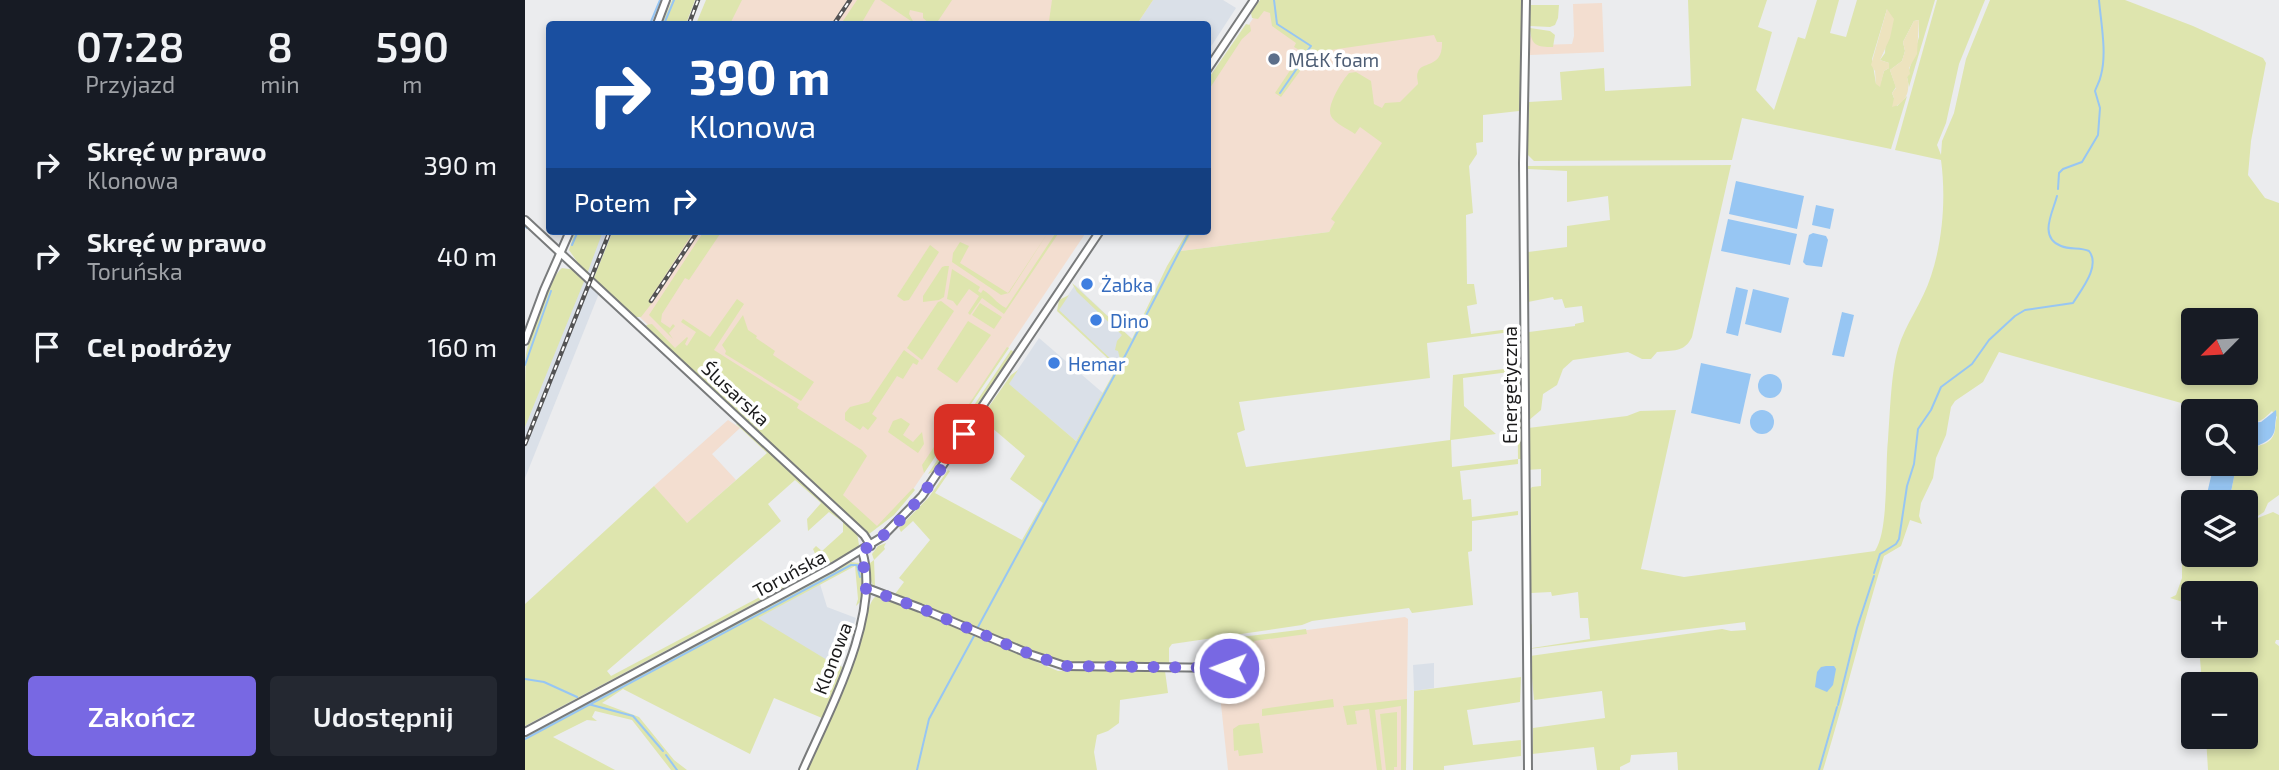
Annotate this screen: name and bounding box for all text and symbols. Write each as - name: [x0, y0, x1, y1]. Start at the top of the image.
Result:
- text: 07:28: [76, 20, 184, 70]
- text: 8: [267, 20, 293, 70]
- text: 590: [376, 20, 449, 70]
- text: 390 m: [689, 46, 830, 105]
- place label: M&K foam: [1288, 48, 1379, 71]
- icon: right: [574, 49, 665, 140]
- marker: M&K foam: [1266, 51, 1282, 67]
- text: Przyjazd: [85, 70, 175, 98]
- text: min: [260, 70, 300, 98]
- text: m: [402, 70, 422, 98]
- text: Klonowa: [689, 106, 816, 144]
- text: Skręć w prawo: [87, 135, 267, 166]
- icon: right: [28, 146, 66, 184]
- text: 390 m: [423, 149, 497, 180]
- text: Klonowa: [87, 166, 178, 194]
- icon: right: [665, 182, 703, 220]
- text: Potem: [574, 186, 651, 217]
- text: Skręć w prawo: [87, 226, 267, 257]
- icon: right: [28, 237, 66, 275]
- text: 40 m: [437, 240, 497, 271]
- text: Toruńska: [87, 257, 183, 285]
- place label: Żabka: [1101, 273, 1153, 296]
- marker: Żabka: [1079, 276, 1095, 292]
- north arrow: [2181, 308, 2257, 385]
- map controls: [2181, 308, 2258, 749]
- place label: Dino: [1110, 309, 1149, 332]
- marker: Dino: [1088, 312, 1104, 328]
- street label: Energetyczna: [1498, 326, 1521, 444]
- icon: arrive: [28, 328, 66, 366]
- text: Cel podróży: [87, 331, 232, 362]
- text: 160 m: [428, 331, 497, 362]
- place label: Hemar: [1068, 352, 1126, 375]
- marker: Hemar: [1046, 355, 1062, 371]
- street label: Ślusarska: [697, 356, 775, 430]
- button: search: [2181, 399, 2258, 476]
- pin: [934, 404, 994, 464]
- icon: arrive: [945, 415, 983, 453]
- button: layers: [2181, 490, 2258, 567]
- street label: Toruńska: [749, 544, 829, 602]
- button: +: [2181, 581, 2258, 658]
- street label: Klonowa: [808, 619, 856, 697]
- position arrow: [1192, 631, 1266, 705]
- button: −: [2181, 672, 2258, 749]
- button: Zakończ: [28, 676, 256, 756]
- button: Udostępnij: [270, 676, 497, 756]

